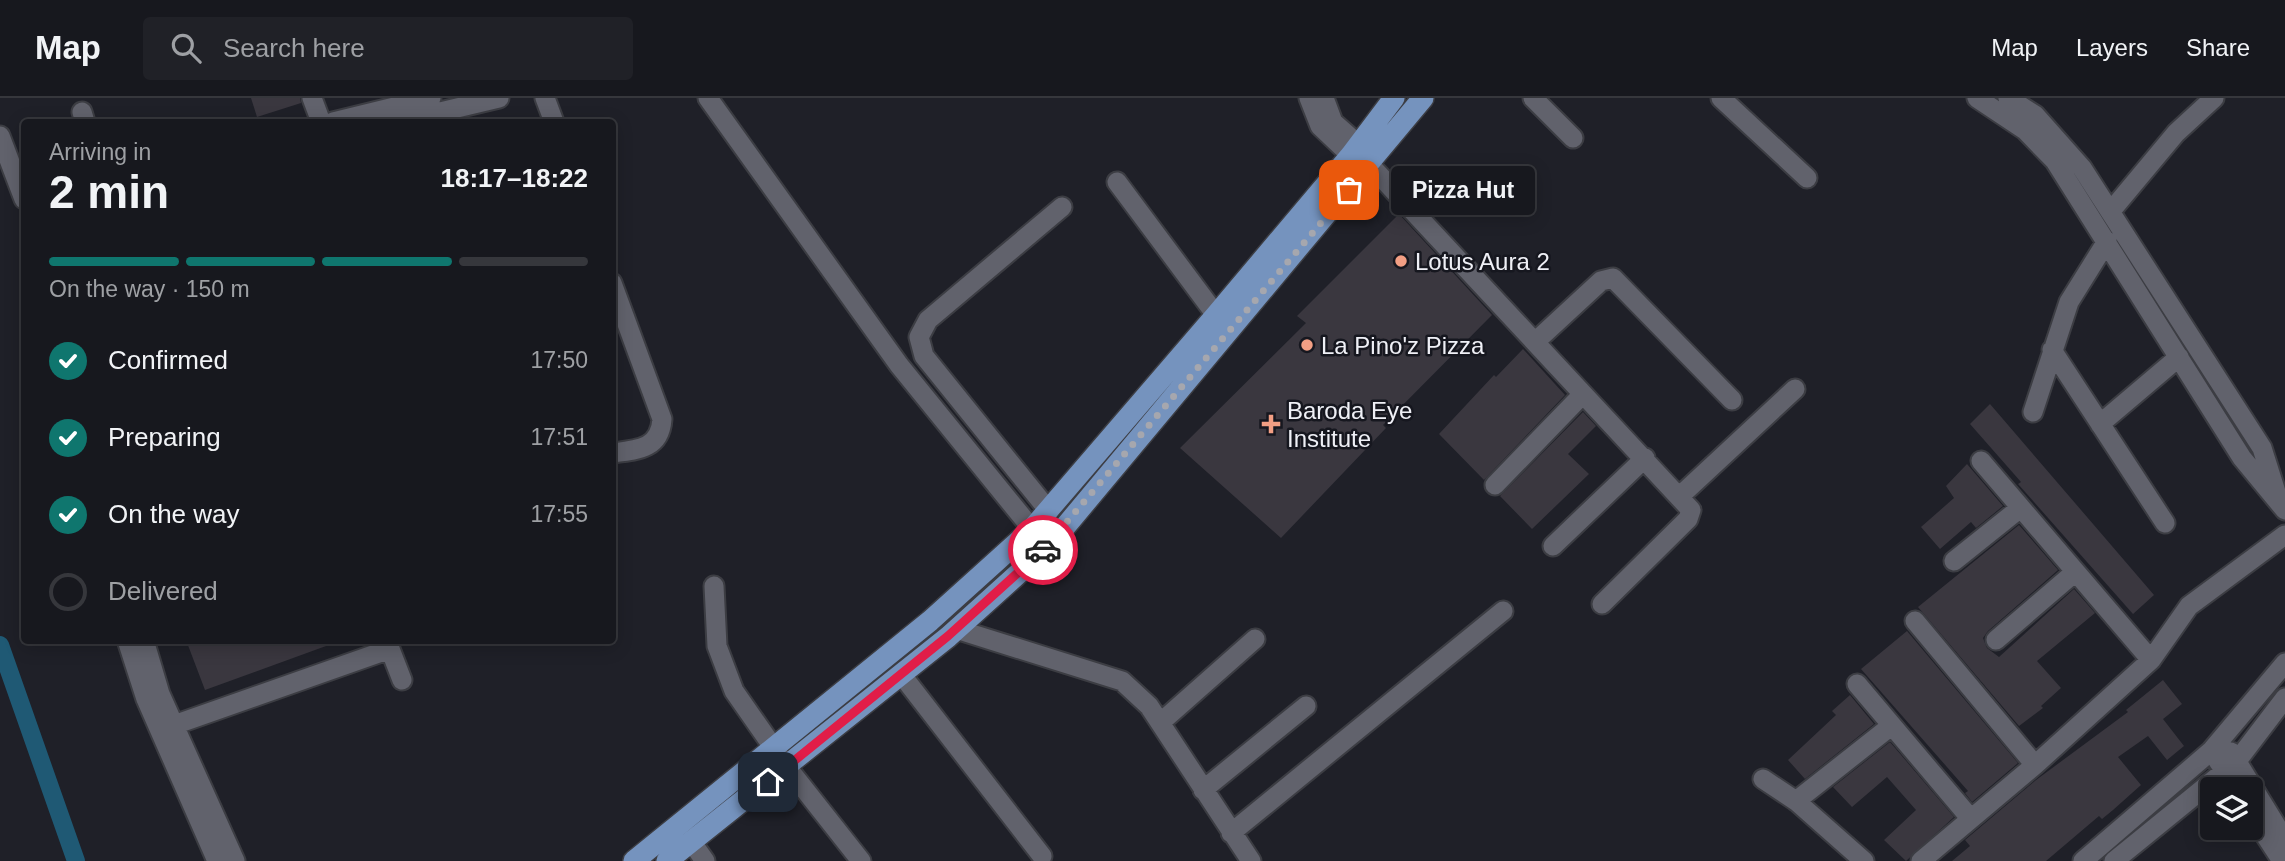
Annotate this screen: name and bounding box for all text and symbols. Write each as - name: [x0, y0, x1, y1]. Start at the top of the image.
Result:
- search box: [143, 17, 633, 80]
- text: Map: [35, 29, 101, 66]
- icon: search: [167, 29, 205, 67]
- text: Search here: [223, 33, 365, 63]
- text: Map: [1991, 34, 2038, 61]
- text: Layers: [2076, 34, 2148, 61]
- text: Share: [2186, 34, 2250, 61]
- text: Arriving in: [49, 139, 151, 165]
- pin: [1319, 160, 1379, 220]
- text: 18:17–18:22: [441, 163, 588, 193]
- text: 2 min: [49, 166, 169, 218]
- callout: Pizza Hut: [1391, 166, 1534, 214]
- icon: bag: [1330, 171, 1368, 209]
- text: Pizza Hut: [1412, 177, 1514, 203]
- place label: Lotus Aura 2: [1415, 248, 1550, 275]
- marker: Lotus Aura 2: [1393, 253, 1409, 269]
- text: On the way · 150 m: [49, 276, 250, 302]
- place label: La Pino'z Pizza: [1321, 332, 1485, 359]
- marker: La Pino'z Pizza: [1299, 337, 1315, 353]
- icon: check: [49, 342, 87, 380]
- text: Confirmed: [108, 345, 228, 375]
- text: 17:50: [530, 347, 588, 373]
- place label: Baroda Eye Institute: [1287, 397, 1412, 452]
- marker: Baroda Eye Institute: [1261, 414, 1281, 434]
- icon: check: [49, 419, 87, 457]
- text: Preparing: [108, 422, 221, 452]
- text: 17:51: [530, 424, 588, 450]
- icon: check: [49, 496, 87, 534]
- text: On the way: [108, 499, 240, 529]
- text: 17:55: [530, 501, 588, 527]
- courier: [1008, 515, 1078, 585]
- icon: car: [1024, 531, 1062, 569]
- text: Delivered: [108, 576, 218, 606]
- pin: [738, 752, 798, 812]
- icon: home: [749, 763, 787, 801]
- map controls: [2200, 777, 2263, 840]
- button: layers: [2200, 777, 2263, 840]

